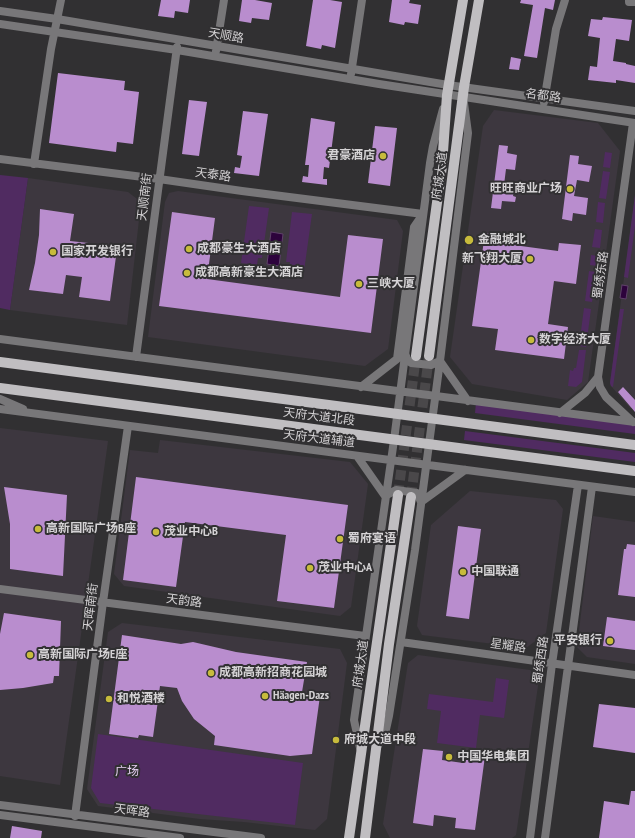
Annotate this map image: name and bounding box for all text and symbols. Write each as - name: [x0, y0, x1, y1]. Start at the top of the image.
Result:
- street label: 天顺路: [207, 26, 245, 46]
- street label: 名都路: [524, 86, 562, 106]
- place label: 君豪酒店: [327, 149, 375, 163]
- marker: 君豪酒店: [378, 151, 388, 161]
- street label: 府城大道: [430, 151, 450, 201]
- street label: 天泰路: [194, 165, 232, 185]
- street label: 天顺南街: [135, 172, 155, 222]
- place label: 旺旺商业广场: [490, 182, 562, 196]
- marker: 旺旺商业广场: [565, 184, 575, 194]
- place label: 金融城北: [478, 233, 526, 247]
- marker: 金融城北: [463, 234, 475, 246]
- place label: 成都豪生大酒店: [197, 242, 281, 256]
- marker: 成都豪生大酒店: [184, 244, 194, 254]
- place label: 国家开发银行: [61, 245, 133, 259]
- marker: 国家开发银行: [48, 247, 58, 257]
- street label: 蜀绣东路: [591, 250, 611, 300]
- place label: 新飞翔大厦: [462, 252, 522, 266]
- marker: 新飞翔大厦: [525, 254, 535, 264]
- place label: 成都高新豪生大酒店: [195, 266, 303, 280]
- marker: 成都高新豪生大酒店: [182, 268, 192, 278]
- place label: 三峡大厦: [367, 277, 415, 291]
- marker: 三峡大厦: [354, 279, 364, 289]
- place label: 数字经济大厦: [539, 333, 611, 347]
- marker: 数字经济大厦: [526, 335, 536, 345]
- street label: 天府大道北段: [282, 405, 356, 429]
- street label: 天府大道辅道: [282, 427, 356, 451]
- place label: 高新国际广场B座: [46, 522, 136, 536]
- marker: 高新国际广场B座: [33, 524, 43, 534]
- place label: 茂业中心B: [164, 525, 218, 539]
- marker: 茂业中心B: [151, 527, 161, 537]
- place label: 蜀府宴语: [348, 532, 396, 546]
- marker: 蜀府宴语: [335, 534, 345, 544]
- place label: 茂业中心A: [318, 561, 372, 575]
- marker: 茂业中心A: [305, 563, 315, 573]
- place label: 中国联通: [471, 565, 519, 579]
- marker: 中国联通: [458, 567, 468, 577]
- street label: 天晖南街: [81, 582, 101, 632]
- street label: 天韵路: [165, 592, 203, 610]
- place label: 平安银行: [554, 634, 602, 648]
- street label: 蜀绣西路: [531, 635, 551, 685]
- street label: 星耀路: [489, 636, 527, 656]
- marker: 平安银行: [605, 636, 615, 646]
- street label: 府城大道: [351, 639, 371, 689]
- place label: 高新国际广场E座: [38, 648, 127, 662]
- marker: 高新国际广场E座: [25, 650, 35, 660]
- place label: 成都高新招商花园城: [219, 666, 327, 680]
- marker: 成都高新招商花园城: [206, 668, 216, 678]
- place label: Häagen-Dazs: [273, 689, 329, 703]
- marker: Häagen-Dazs: [260, 691, 270, 701]
- place label: 和悦酒楼: [117, 692, 165, 706]
- marker: 和悦酒楼: [104, 694, 114, 704]
- place label: 府城大道中段: [344, 733, 416, 747]
- marker: 府城大道中段: [331, 735, 341, 745]
- place label: 中国华电集团: [457, 750, 529, 764]
- marker: 中国华电集团: [444, 752, 454, 762]
- park label: 广场: [115, 765, 139, 779]
- street label: 天晖路: [113, 802, 151, 820]

